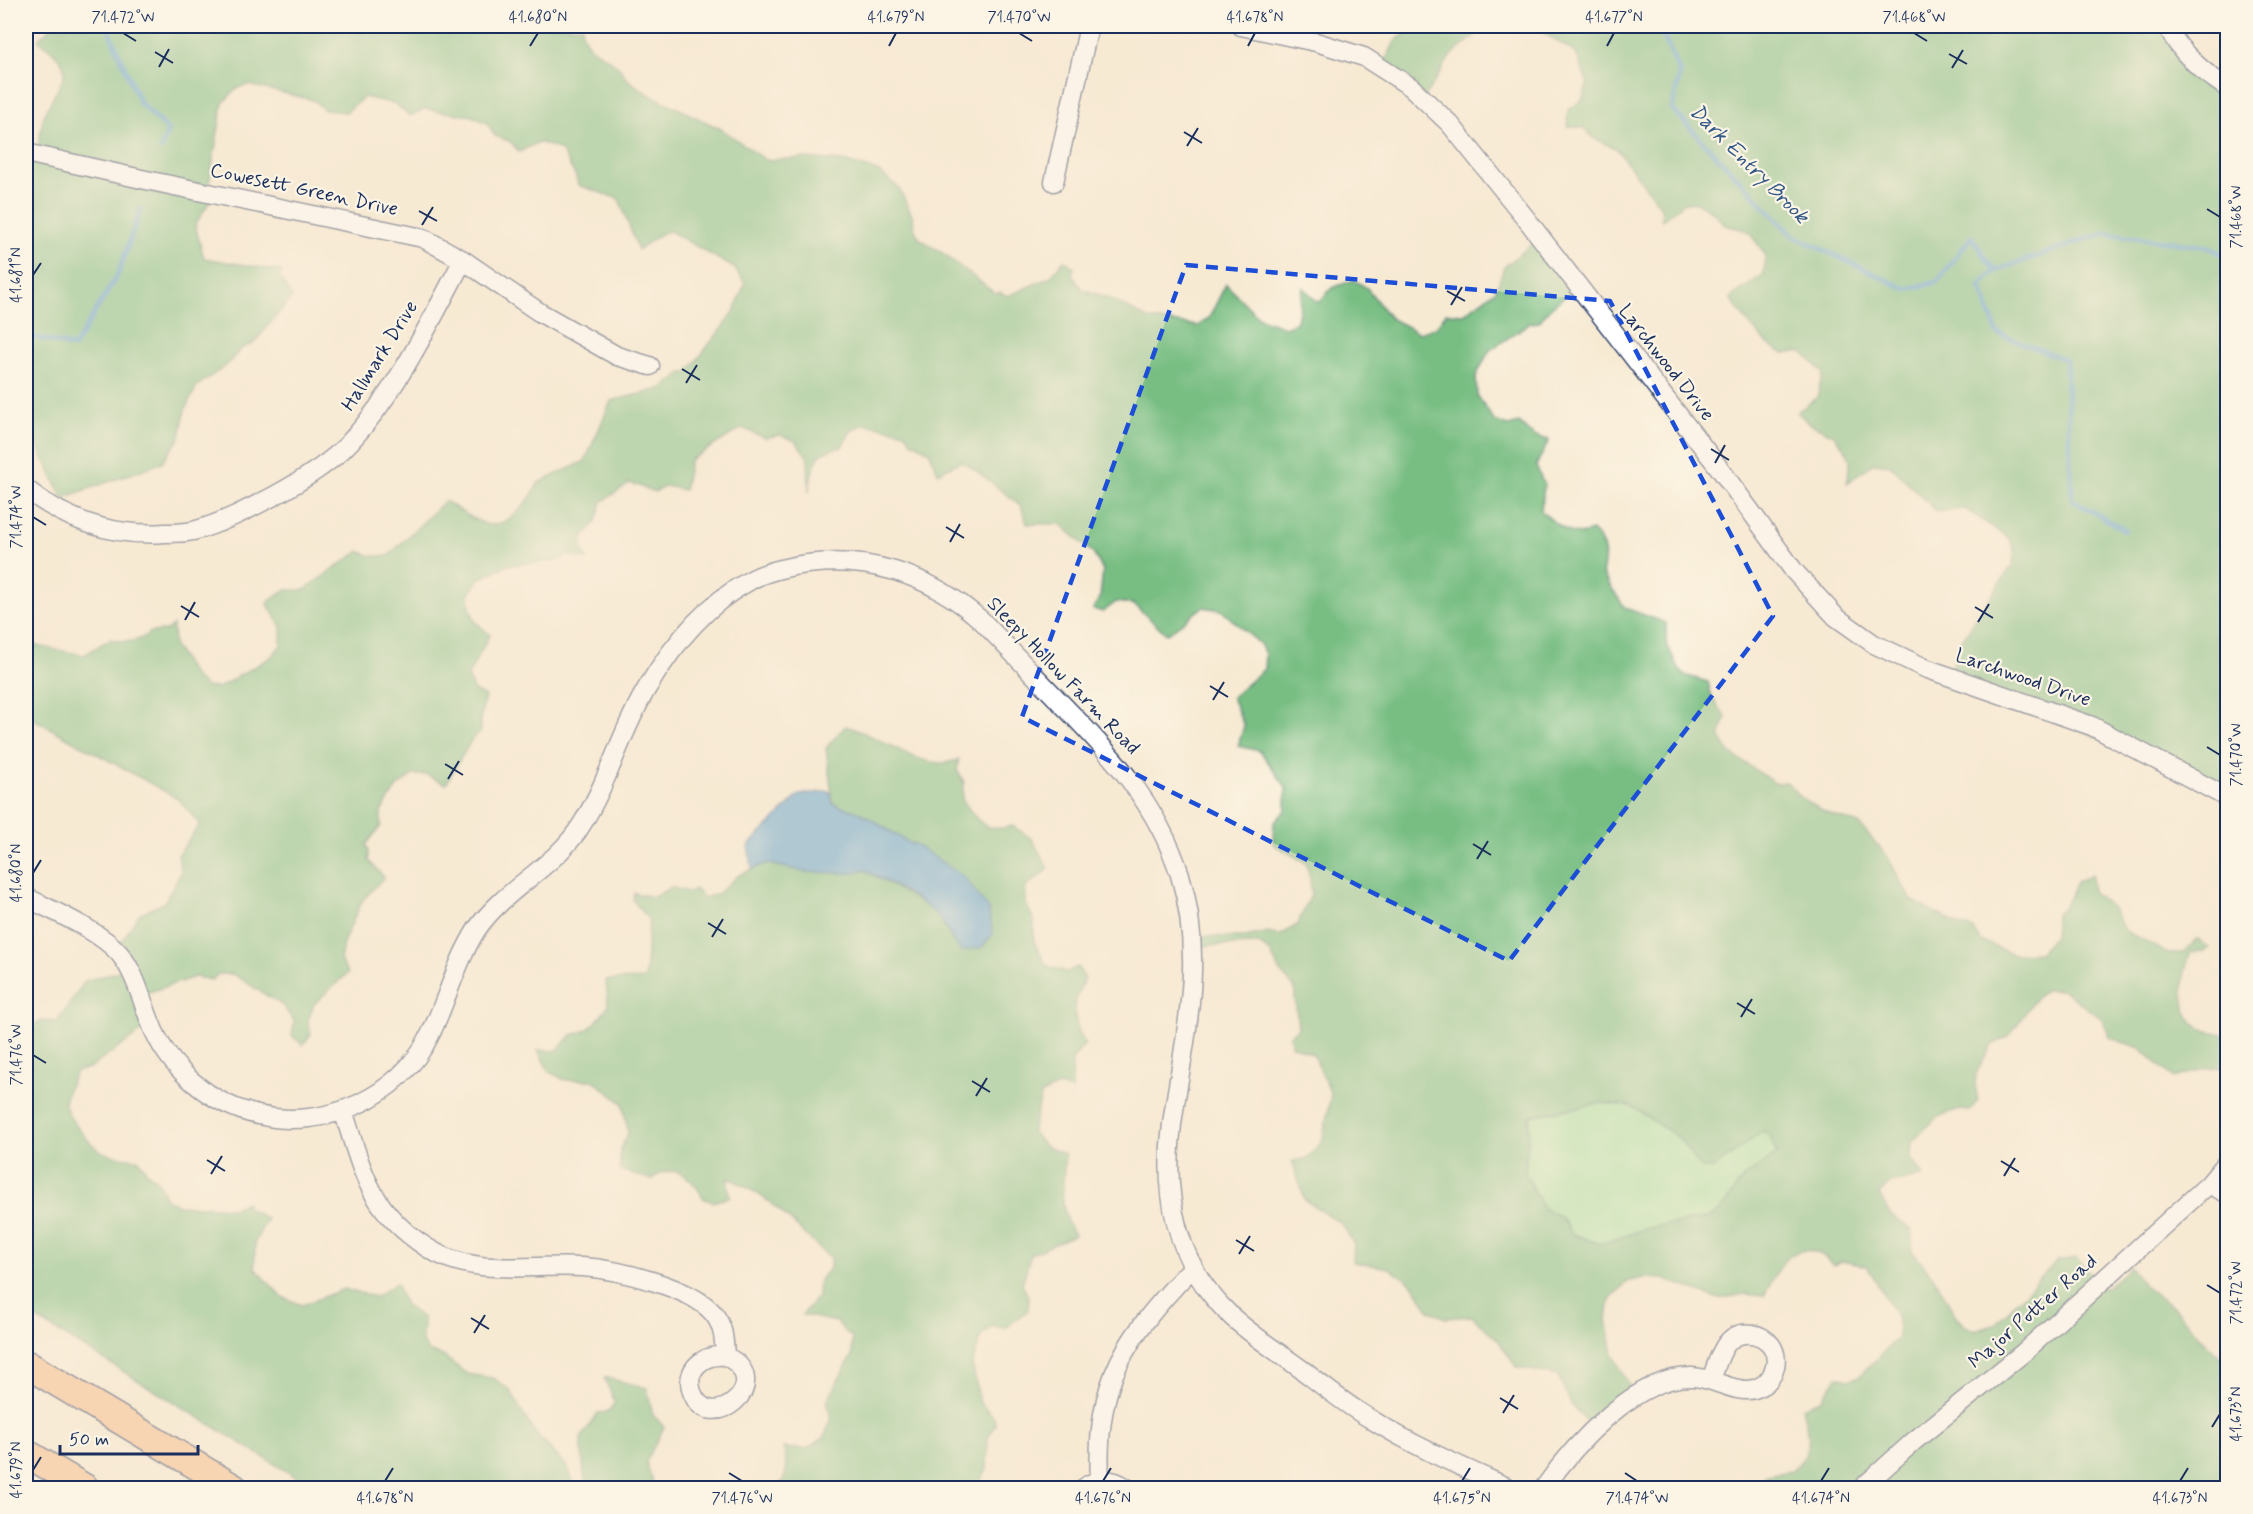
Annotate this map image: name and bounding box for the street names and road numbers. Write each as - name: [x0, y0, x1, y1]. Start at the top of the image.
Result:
- street label: Cowesett Green Drive: [208, 157, 400, 223]
- street label: Hallmark Drive: [335, 296, 425, 416]
- street label: Larchwood Drive: [1612, 299, 1720, 427]
- street label: Sleepy Hollow Farm Road: [980, 591, 1146, 761]
- street label: Larchwood Drive: [1952, 642, 2094, 714]
- street label: Major Potter Road: [1963, 1248, 2103, 1376]

